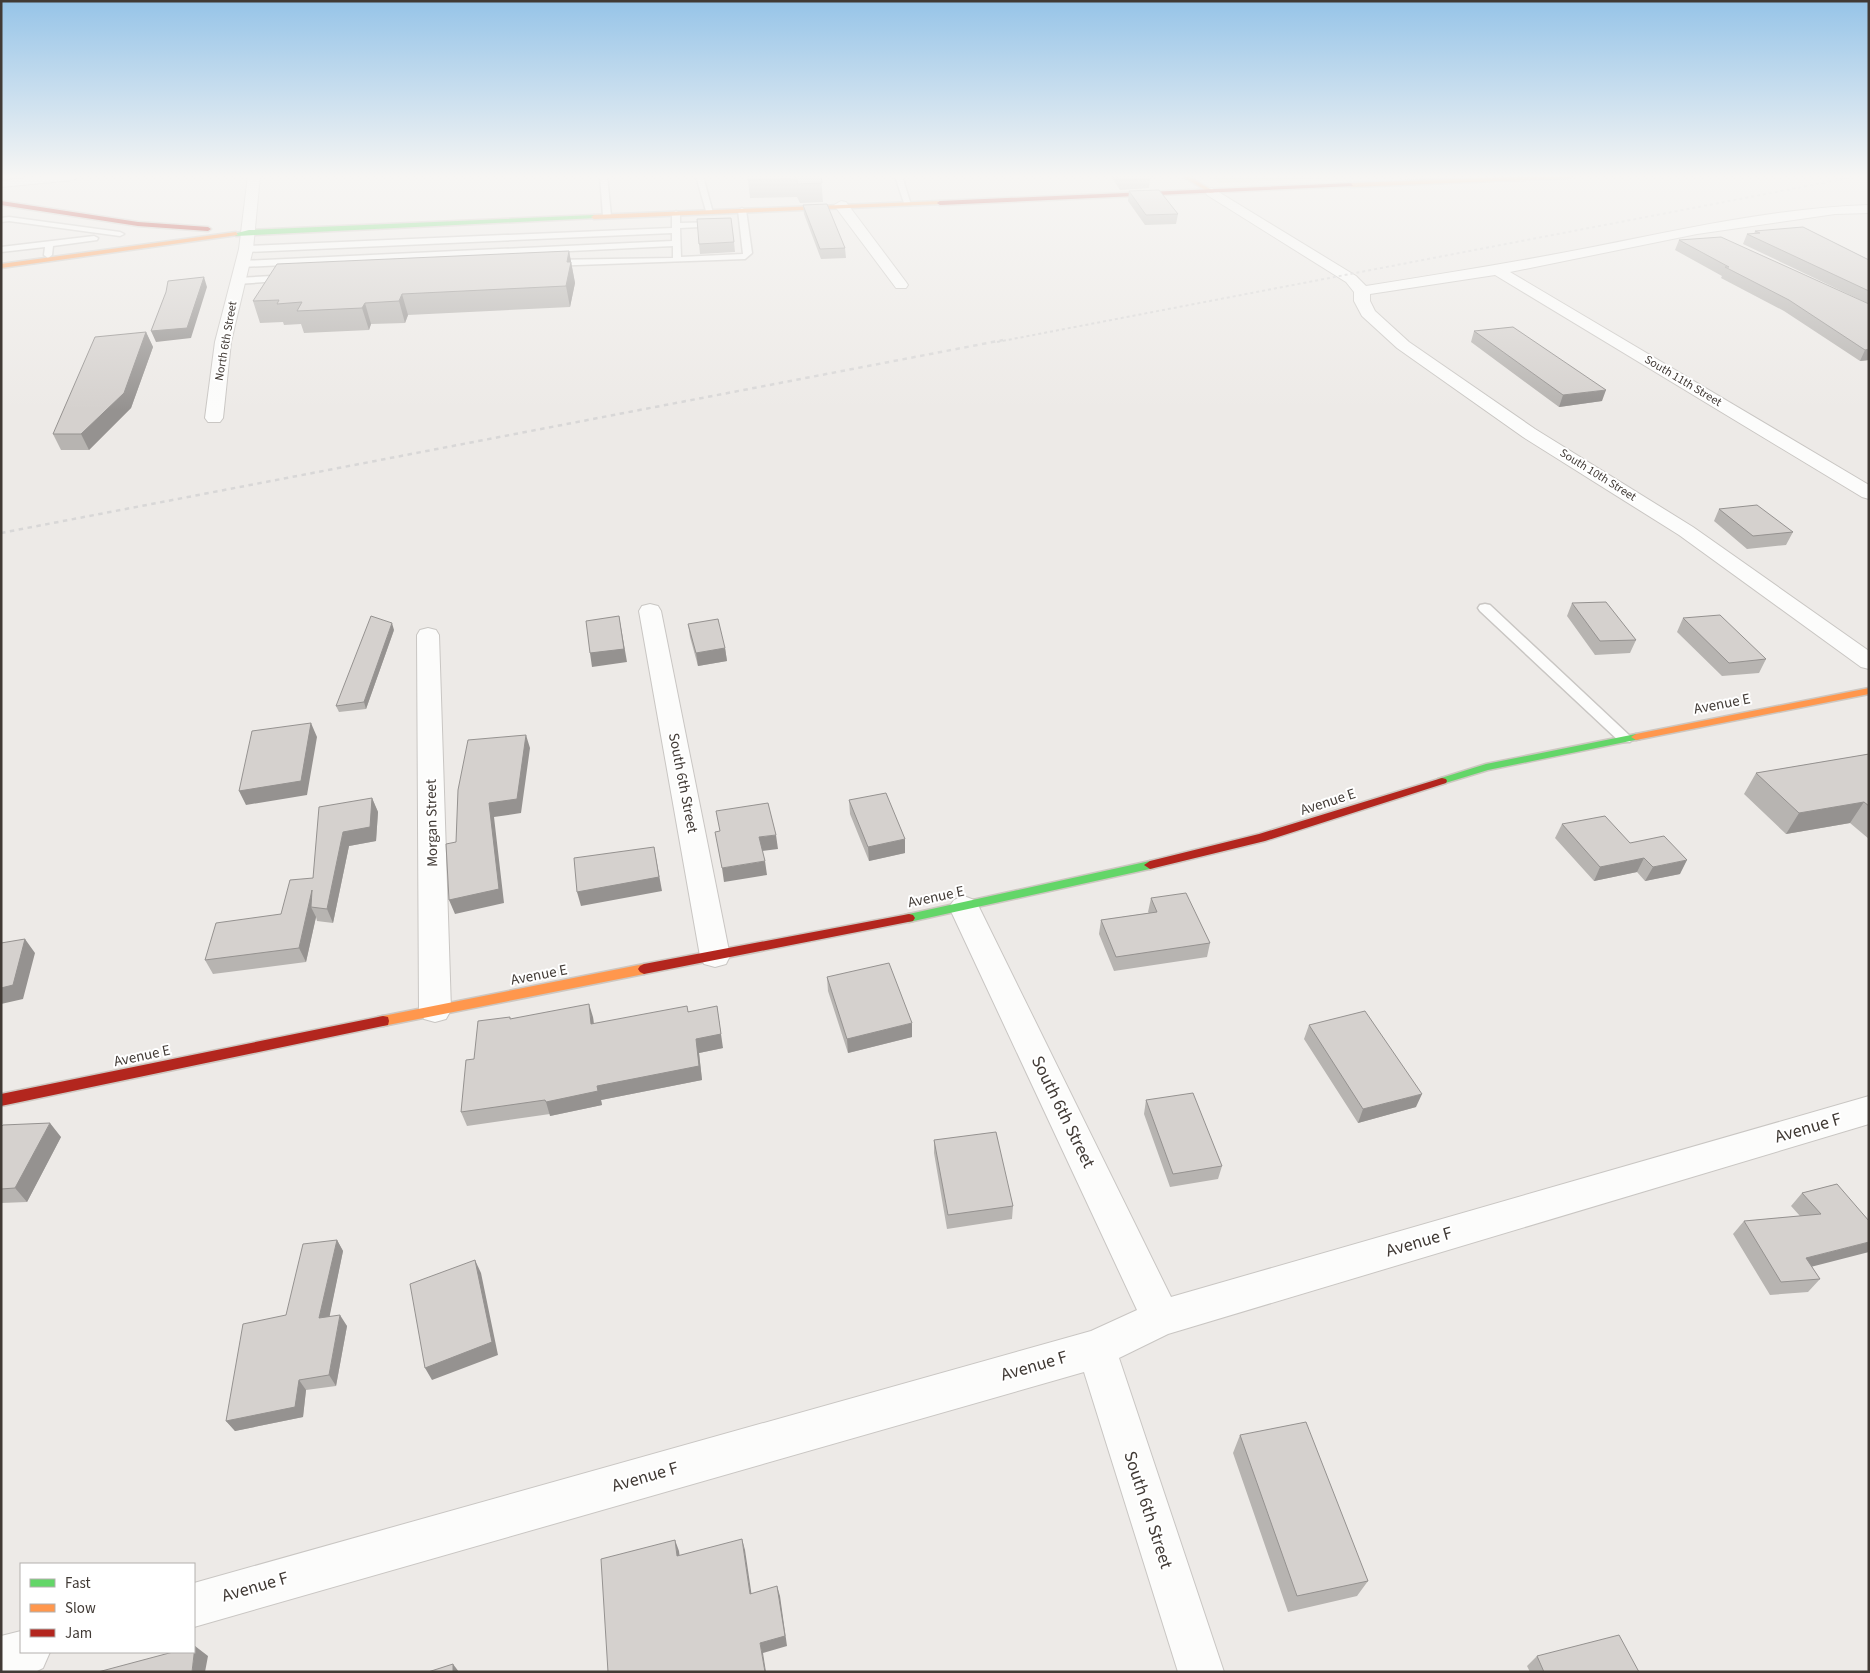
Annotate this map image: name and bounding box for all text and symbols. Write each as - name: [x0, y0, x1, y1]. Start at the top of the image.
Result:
- street label: North 6th Street: [211, 300, 241, 382]
- street label: South 11th Street: [1641, 351, 1725, 411]
- street label: South 10th Street: [1556, 445, 1640, 505]
- street label: Avenue E: [1692, 688, 1752, 720]
- street label: South 6th Street: [663, 731, 703, 835]
- street label: Morgan Street: [421, 779, 443, 867]
- street label: Avenue E: [1298, 783, 1359, 821]
- street label: Avenue E: [906, 881, 966, 913]
- street label: Avenue E: [509, 959, 569, 991]
- street label: Avenue E: [112, 1040, 172, 1072]
- street label: South 6th Street: [1025, 1052, 1101, 1172]
- street label: Avenue F: [1772, 1107, 1844, 1149]
- street label: Avenue F: [1383, 1221, 1455, 1263]
- street label: Avenue F: [998, 1345, 1070, 1387]
- street label: South 6th Street: [1117, 1448, 1179, 1572]
- street label: Avenue F: [609, 1456, 681, 1498]
- legend: [20, 1563, 195, 1653]
- street label: Avenue F: [219, 1566, 291, 1608]
- text: Fast: [65, 1573, 91, 1594]
- text: Slow: [65, 1598, 96, 1619]
- text: Jam: [65, 1623, 92, 1644]

